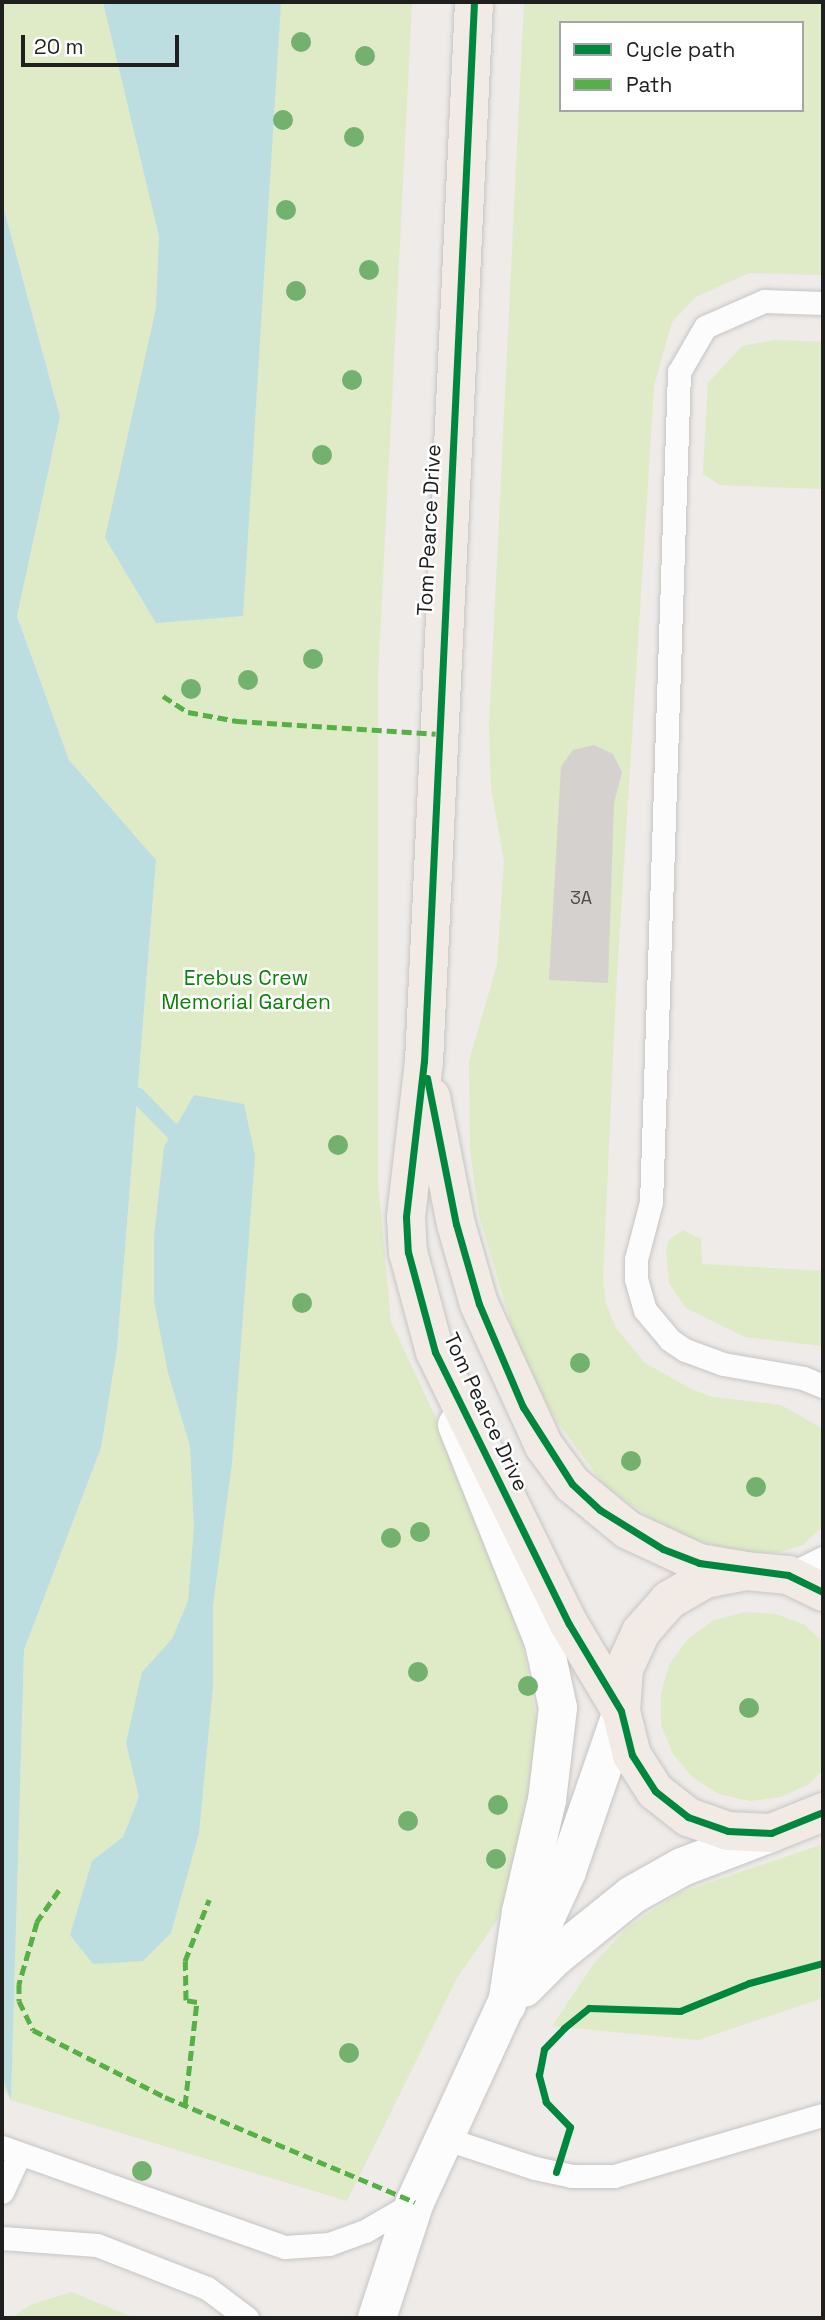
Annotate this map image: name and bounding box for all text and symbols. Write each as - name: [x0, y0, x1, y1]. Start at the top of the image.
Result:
- scale bar: [24, 21, 182, 65]
- legend: [559, 21, 804, 112]
- text: 20 m: [34, 33, 84, 60]
- text: Cycle path: [626, 36, 735, 63]
- text: Path: [626, 71, 672, 98]
- street label: Tom Pearce Drive: [412, 444, 446, 616]
- house number: 3A: [570, 887, 592, 909]
- park label: Erebus Crew Memorial Garden: [161, 965, 331, 1015]
- street label: Tom Pearce Drive: [438, 1329, 534, 1495]

